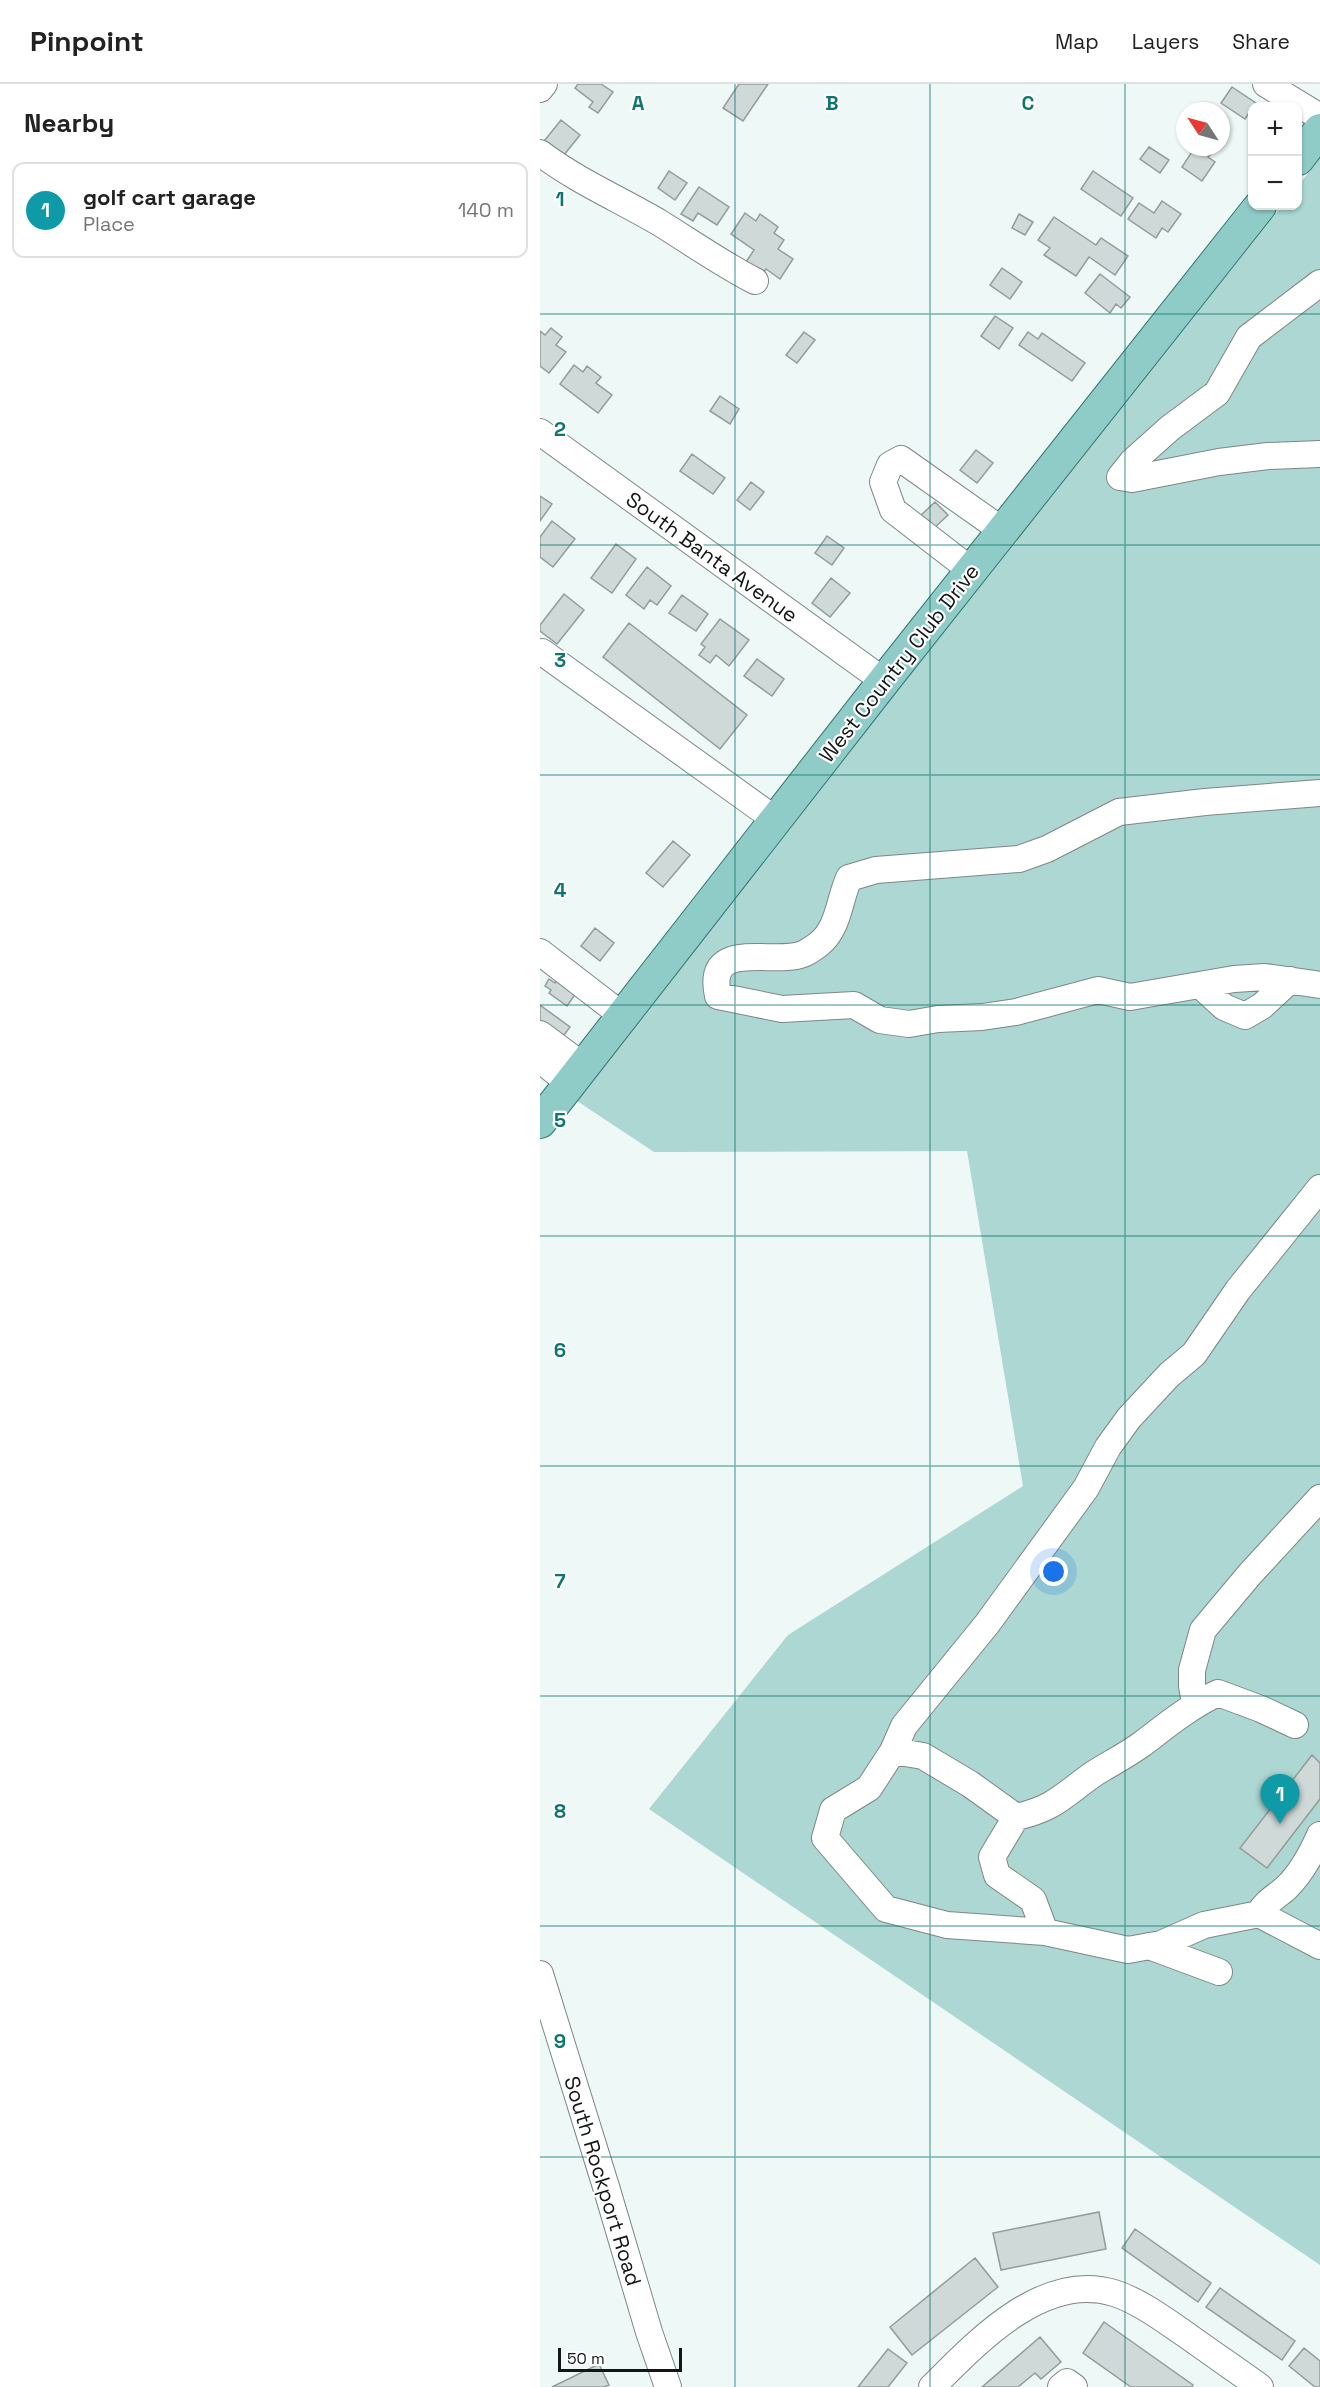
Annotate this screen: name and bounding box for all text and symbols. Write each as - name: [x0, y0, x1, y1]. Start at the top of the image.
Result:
- text: Pinpoint: [30, 23, 144, 59]
- text: Map: [1055, 28, 1099, 55]
- text: Layers: [1132, 28, 1199, 55]
- text: Share: [1232, 28, 1290, 55]
- text: A: [632, 90, 645, 116]
- text: B: [825, 90, 839, 116]
- text: C: [1022, 90, 1035, 116]
- north arrow: [1176, 102, 1230, 156]
- map controls: [1248, 102, 1302, 210]
- button: +: [1248, 102, 1302, 156]
- text: Nearby: [24, 106, 114, 140]
- button: −: [1248, 156, 1302, 210]
- text: golf cart garage: [83, 183, 256, 211]
- text: 1: [555, 186, 565, 212]
- text: 1: [41, 197, 50, 223]
- text: 140 m: [458, 197, 514, 223]
- text: Place: [83, 211, 135, 237]
- text: 2: [554, 416, 566, 442]
- street label: South Banta Avenue: [621, 485, 803, 629]
- street label: West Country Club Drive: [813, 558, 985, 768]
- text: 3: [554, 647, 566, 673]
- text: 4: [554, 877, 567, 903]
- text: 5: [554, 1107, 566, 1133]
- text: 6: [554, 1337, 566, 1363]
- your location: [1039, 1557, 1068, 1586]
- text: 7: [554, 1568, 566, 1594]
- pin: 1: [1260, 1774, 1300, 1824]
- text: 8: [554, 1798, 566, 1824]
- text: 9: [554, 2028, 566, 2054]
- street label: South Rockport Road: [558, 2073, 648, 2289]
- scale bar: [558, 2345, 682, 2372]
- text: 50 m: [567, 2348, 605, 2369]

